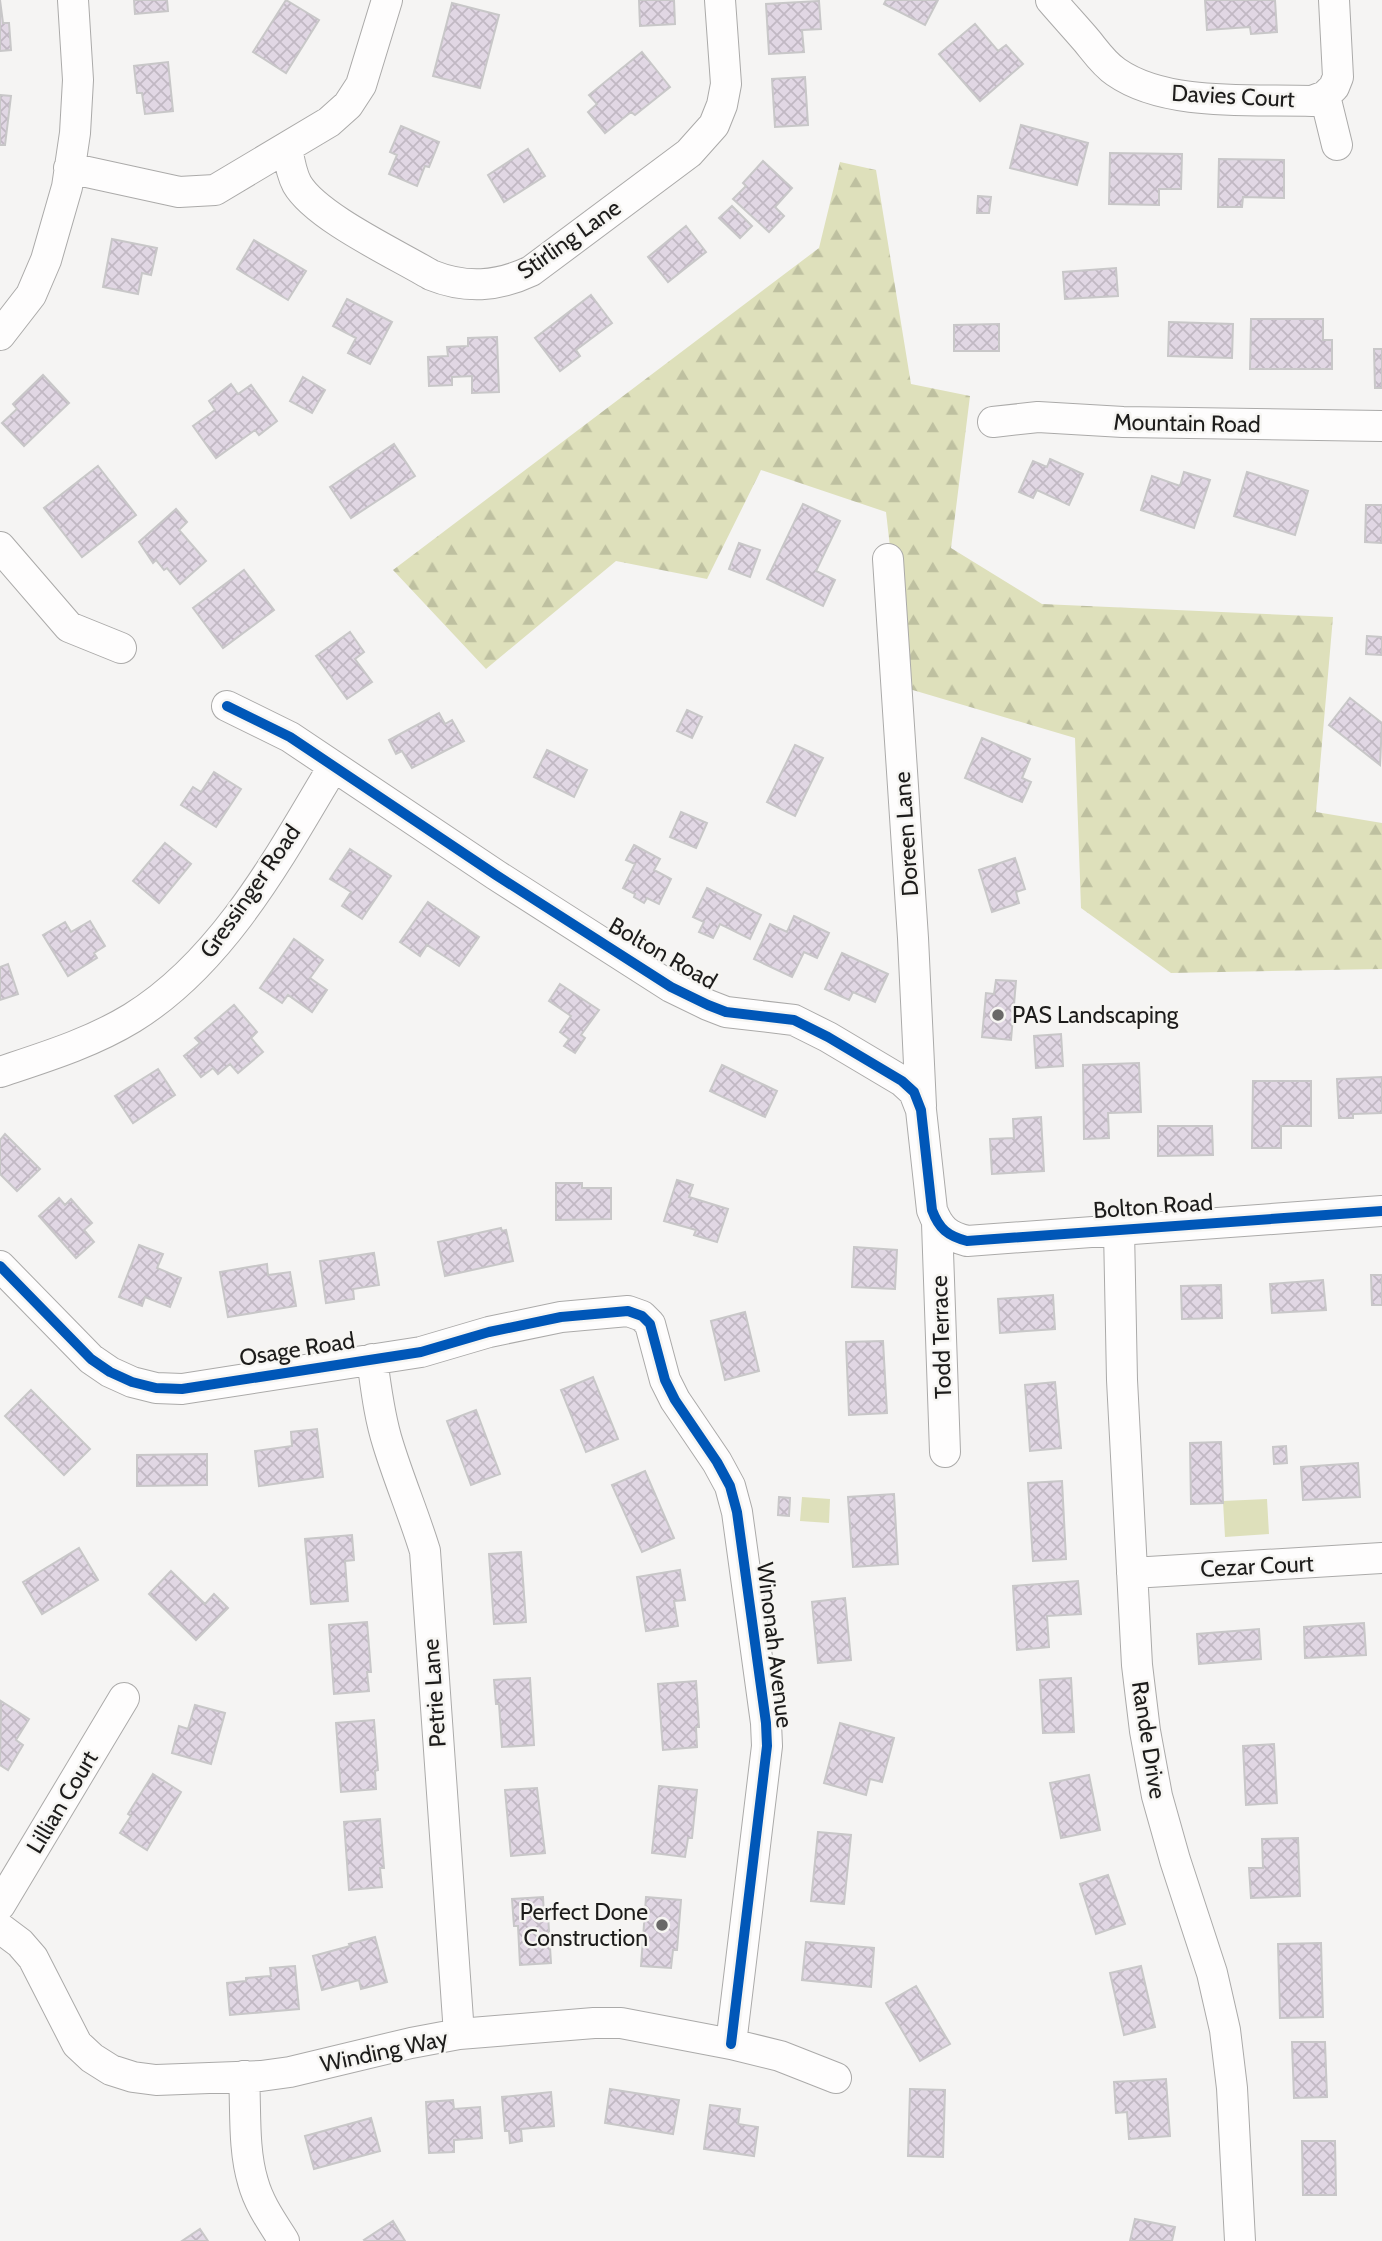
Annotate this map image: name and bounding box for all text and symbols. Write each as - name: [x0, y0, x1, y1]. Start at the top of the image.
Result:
- street label: Davies Court: [1171, 79, 1296, 113]
- street label: Stirling Lane: [512, 193, 626, 285]
- street label: Mountain Road: [1113, 408, 1261, 438]
- street label: Doreen Lane: [888, 770, 924, 897]
- street label: Gressinger Road: [194, 819, 306, 963]
- street label: Bolton Road: [604, 911, 722, 995]
- place label: PAS Landscaping: [1012, 1001, 1179, 1029]
- marker: PAS Landscaping: [990, 1007, 1006, 1023]
- street label: Bolton Road: [1092, 1188, 1214, 1224]
- street label: Todd Terrace: [925, 1275, 957, 1399]
- street label: Osage Road: [237, 1326, 357, 1372]
- street label: Cezar Court: [1200, 1549, 1315, 1583]
- street label: Winonah Avenue: [751, 1561, 799, 1730]
- street label: Petrie Lane: [416, 1638, 452, 1748]
- street label: Rande Drive: [1126, 1679, 1172, 1801]
- street label: Lillian Court: [20, 1745, 104, 1858]
- place label: Perfect Done Construction: [520, 1898, 648, 1952]
- marker: Perfect Done Construction: [654, 1917, 670, 1933]
- street label: Winding Way: [318, 2024, 451, 2078]

